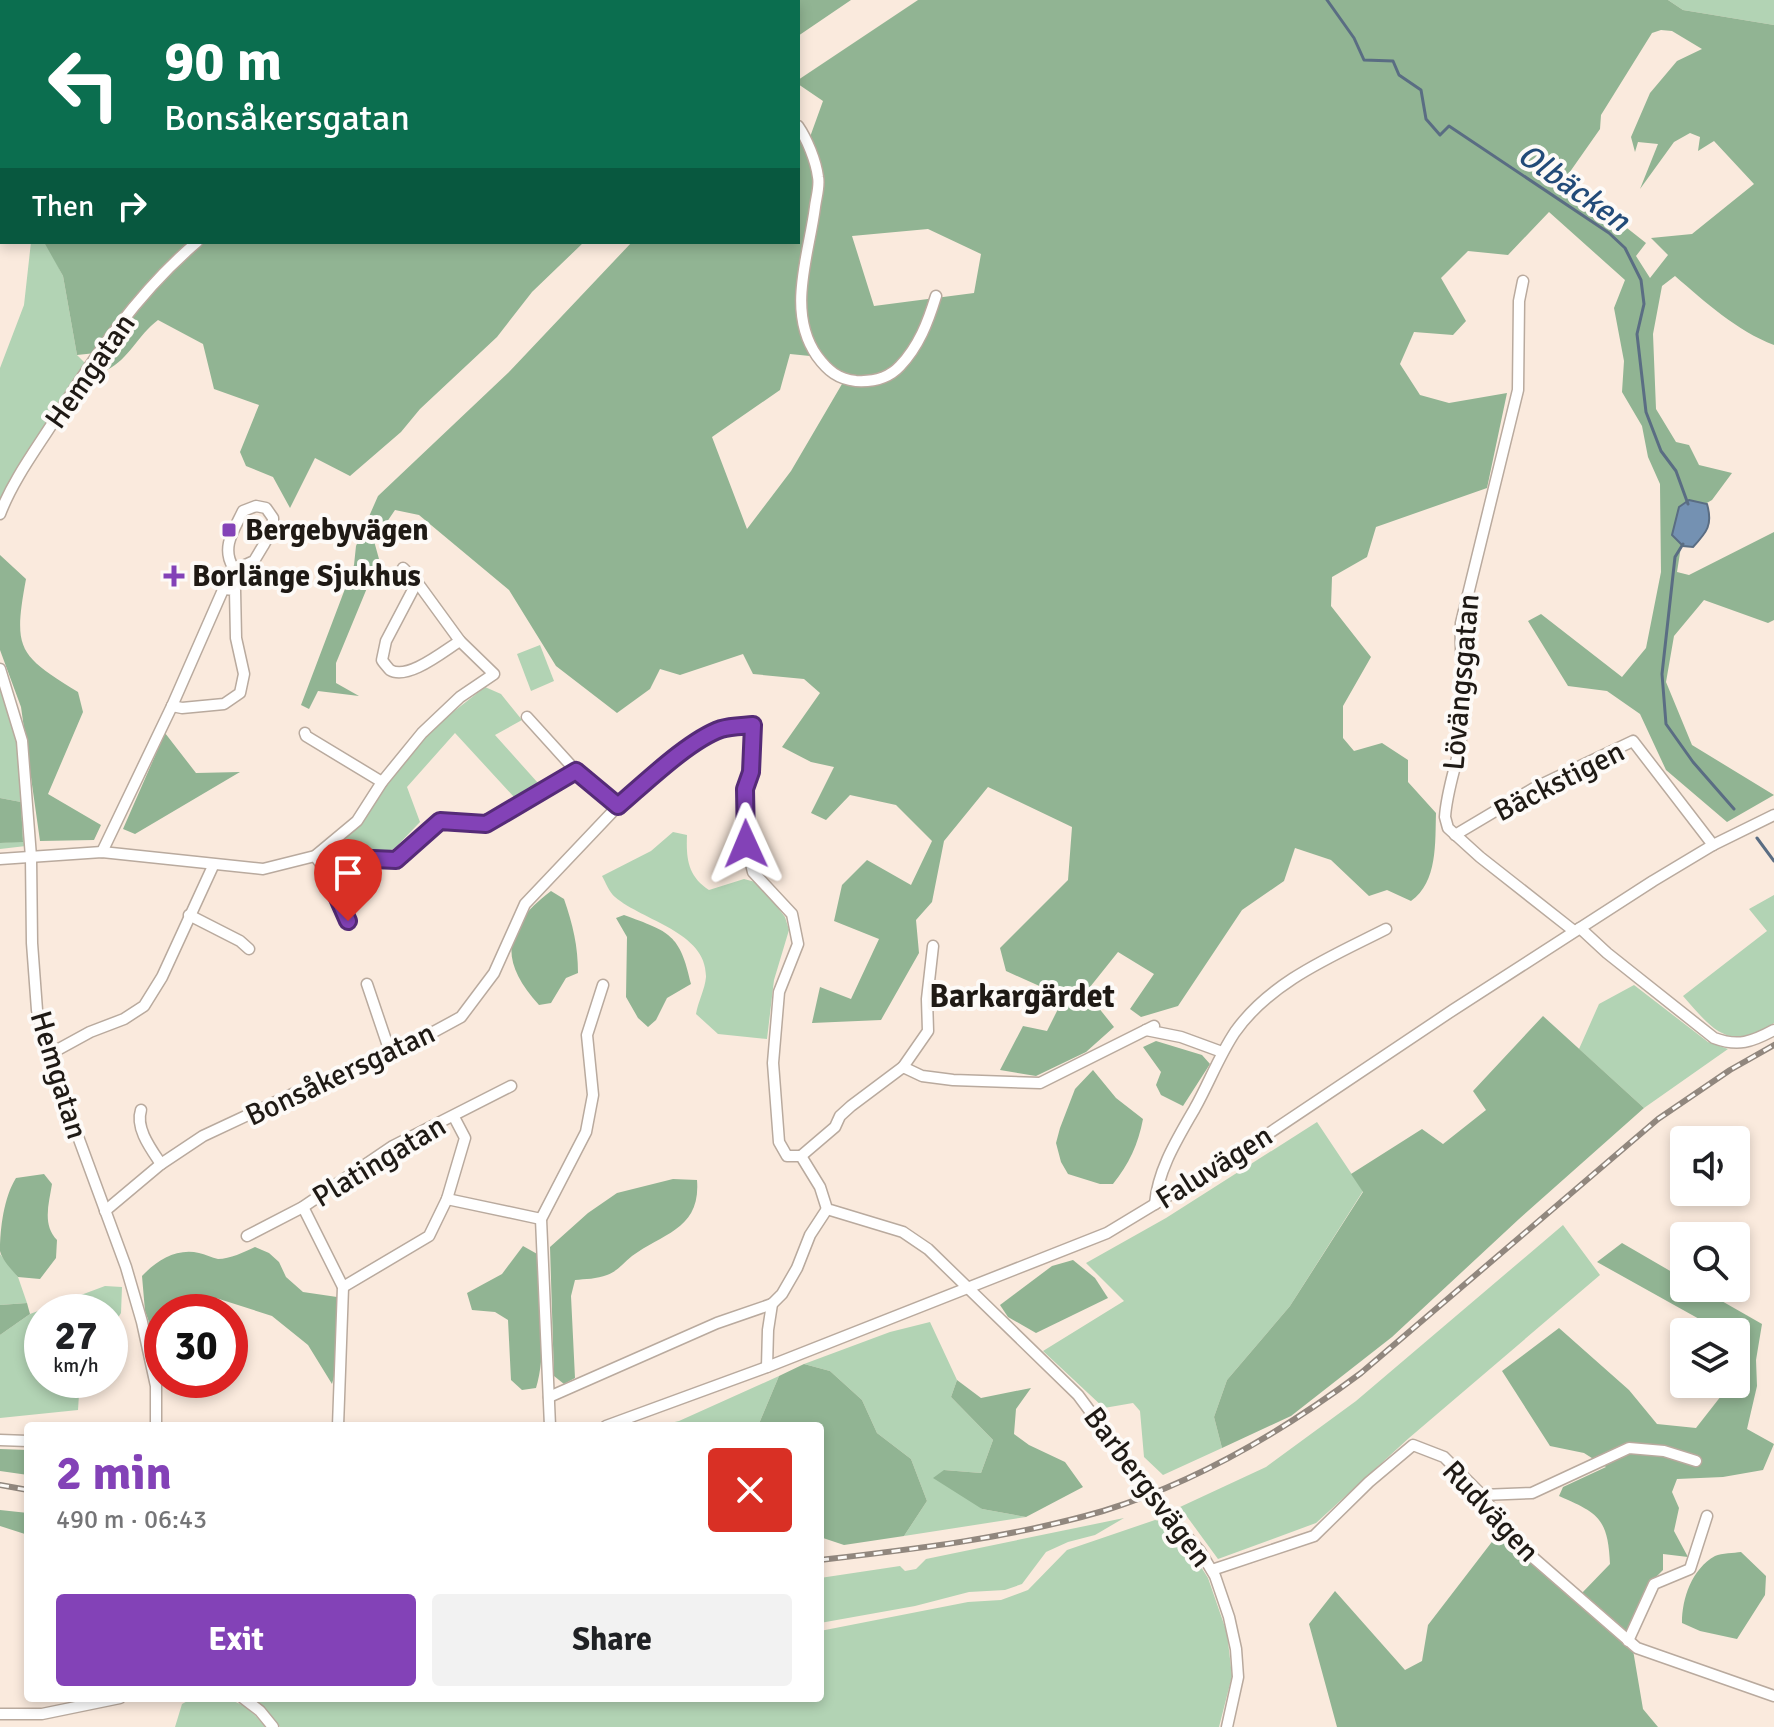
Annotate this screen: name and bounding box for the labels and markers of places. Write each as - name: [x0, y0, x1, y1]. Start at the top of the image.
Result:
- place label: Bergebyvägen: [245, 512, 429, 549]
- marker: Bergebyvägen: [220, 521, 238, 539]
- place label: Borlänge Sjukhus: [192, 558, 421, 595]
- marker: Borlänge Sjukhus: [163, 565, 185, 587]
- pin: [314, 839, 382, 921]

